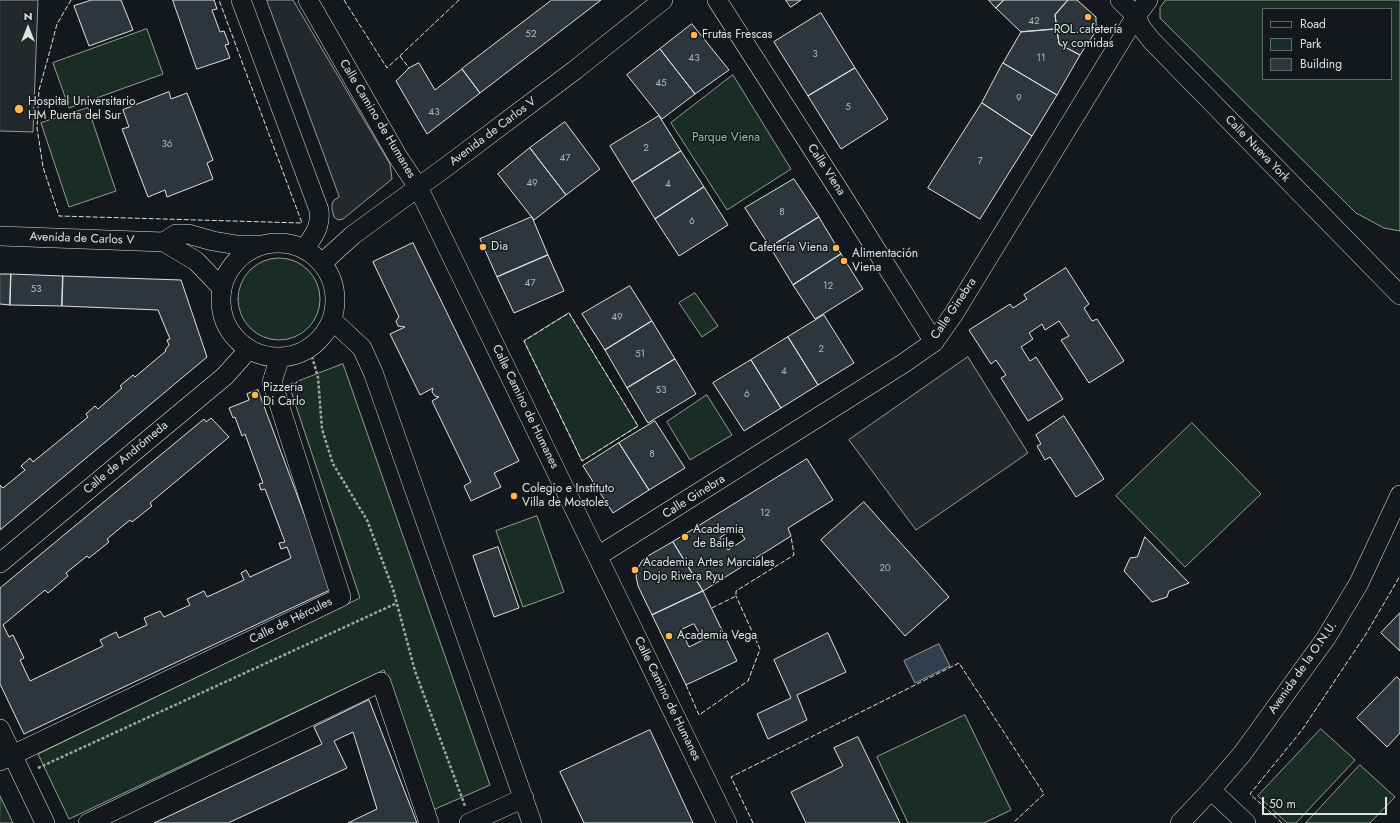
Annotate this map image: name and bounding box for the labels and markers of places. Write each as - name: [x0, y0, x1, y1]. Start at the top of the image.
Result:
- marker: ROL.cafetería y comidas: [1083, 12, 1093, 22]
- place label: ROL.cafetería y comidas: [1054, 23, 1122, 51]
- place label: Frutas Frescas: [702, 28, 772, 42]
- marker: Frutas Frescas: [689, 30, 699, 40]
- place label: Hospital Universitario HM Puerta del Sur: [28, 95, 136, 123]
- marker: Hospital Universitario HM Puerta del Sur: [13, 103, 25, 115]
- place label: Dia: [491, 240, 508, 254]
- place label: Cafetería Viena: [749, 241, 828, 255]
- marker: Dia: [478, 242, 488, 252]
- marker: Cafetería Viena: [831, 243, 841, 253]
- place label: Alimentación Viena: [852, 247, 918, 275]
- marker: Alimentación Viena: [839, 256, 849, 266]
- place label: Pizzería Di Carlo: [263, 381, 305, 409]
- marker: Pizzería Di Carlo: [250, 390, 260, 400]
- place label: Colegio e Instituto Villa de Mostoles: [522, 482, 614, 510]
- marker: Colegio e Instituto Villa de Mostoles: [509, 491, 519, 501]
- place label: Academia de Baile: [693, 523, 744, 551]
- marker: Academia de Baile: [680, 532, 690, 542]
- place label: Academia Artes Marciales Dojo Rivera Ryu: [643, 556, 775, 584]
- marker: Academia Artes Marciales Dojo Rivera Ryu: [630, 565, 640, 575]
- place label: Academia Vega: [677, 629, 757, 643]
- marker: Academia Vega: [664, 631, 674, 641]

